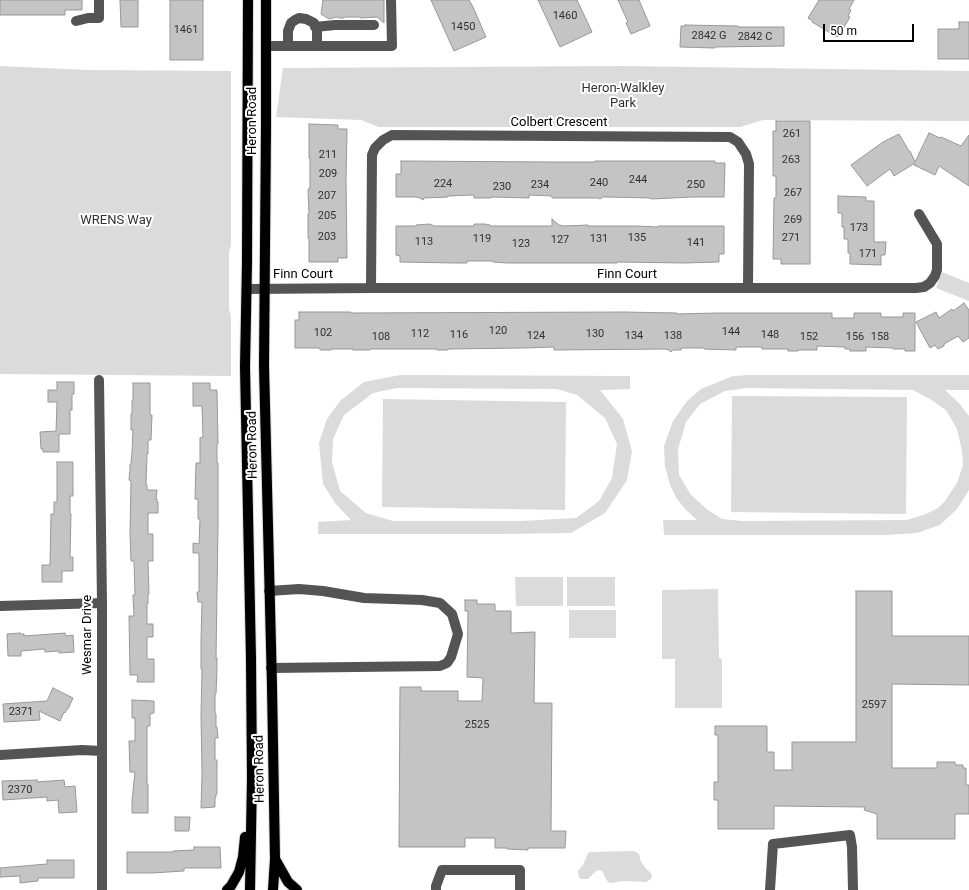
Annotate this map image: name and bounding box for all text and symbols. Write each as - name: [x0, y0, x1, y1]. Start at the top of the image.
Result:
- house number: 1460: [553, 9, 577, 23]
- scale bar: [825, 16, 916, 42]
- house number: 1450: [451, 20, 475, 34]
- house number: 1461: [174, 23, 198, 37]
- text: 50 m: [830, 24, 857, 38]
- house number: 2842 G: [692, 29, 726, 43]
- house number: 2842 C: [738, 30, 772, 44]
- park label: Heron-Walkley Park: [582, 81, 664, 112]
- street label: Heron Road: [245, 87, 261, 155]
- street label: Colbert Crescent: [511, 115, 607, 131]
- house number: 261: [783, 127, 801, 141]
- house number: 211: [319, 148, 337, 162]
- house number: 263: [782, 153, 800, 167]
- house number: 209: [319, 167, 337, 181]
- house number: 244: [629, 173, 647, 187]
- house number: 240: [590, 176, 608, 190]
- house number: 224: [434, 177, 452, 191]
- house number: 234: [531, 178, 549, 192]
- house number: 250: [687, 178, 705, 192]
- house number: 230: [493, 180, 511, 194]
- house number: 267: [784, 186, 802, 200]
- house number: 207: [318, 189, 336, 203]
- house number: 205: [318, 209, 336, 223]
- park label: WRENS Way: [80, 213, 152, 229]
- house number: 269: [784, 213, 802, 227]
- house number: 173: [850, 221, 868, 235]
- house number: 203: [318, 230, 336, 244]
- house number: 135: [628, 231, 646, 245]
- house number: 271: [782, 231, 800, 245]
- house number: 119: [473, 232, 491, 246]
- house number: 131: [590, 232, 608, 246]
- house number: 127: [551, 233, 569, 247]
- house number: 113: [415, 235, 433, 249]
- house number: 141: [687, 236, 705, 250]
- house number: 123: [512, 237, 530, 251]
- house number: 171: [859, 247, 877, 261]
- street label: Finn Court: [273, 267, 333, 283]
- street label: Finn Court: [597, 267, 657, 283]
- house number: 120: [489, 324, 507, 338]
- house number: 144: [722, 325, 740, 339]
- house number: 102: [314, 326, 332, 340]
- house number: 112: [411, 327, 429, 341]
- house number: 130: [586, 327, 604, 341]
- house number: 116: [450, 328, 468, 342]
- house number: 148: [761, 328, 779, 342]
- house number: 124: [527, 329, 545, 343]
- house number: 134: [625, 329, 643, 343]
- house number: 138: [664, 329, 682, 343]
- house number: 108: [372, 330, 390, 344]
- house number: 152: [800, 330, 818, 344]
- house number: 156: [846, 330, 864, 344]
- house number: 158: [871, 330, 889, 344]
- street label: Heron Road: [245, 411, 261, 479]
- street label: Wesmar Drive: [80, 595, 96, 675]
- house number: 2597: [862, 698, 886, 712]
- house number: 2371: [9, 705, 33, 719]
- house number: 2525: [465, 718, 489, 732]
- street label: Heron Road: [252, 735, 268, 803]
- house number: 2370: [8, 783, 32, 797]

